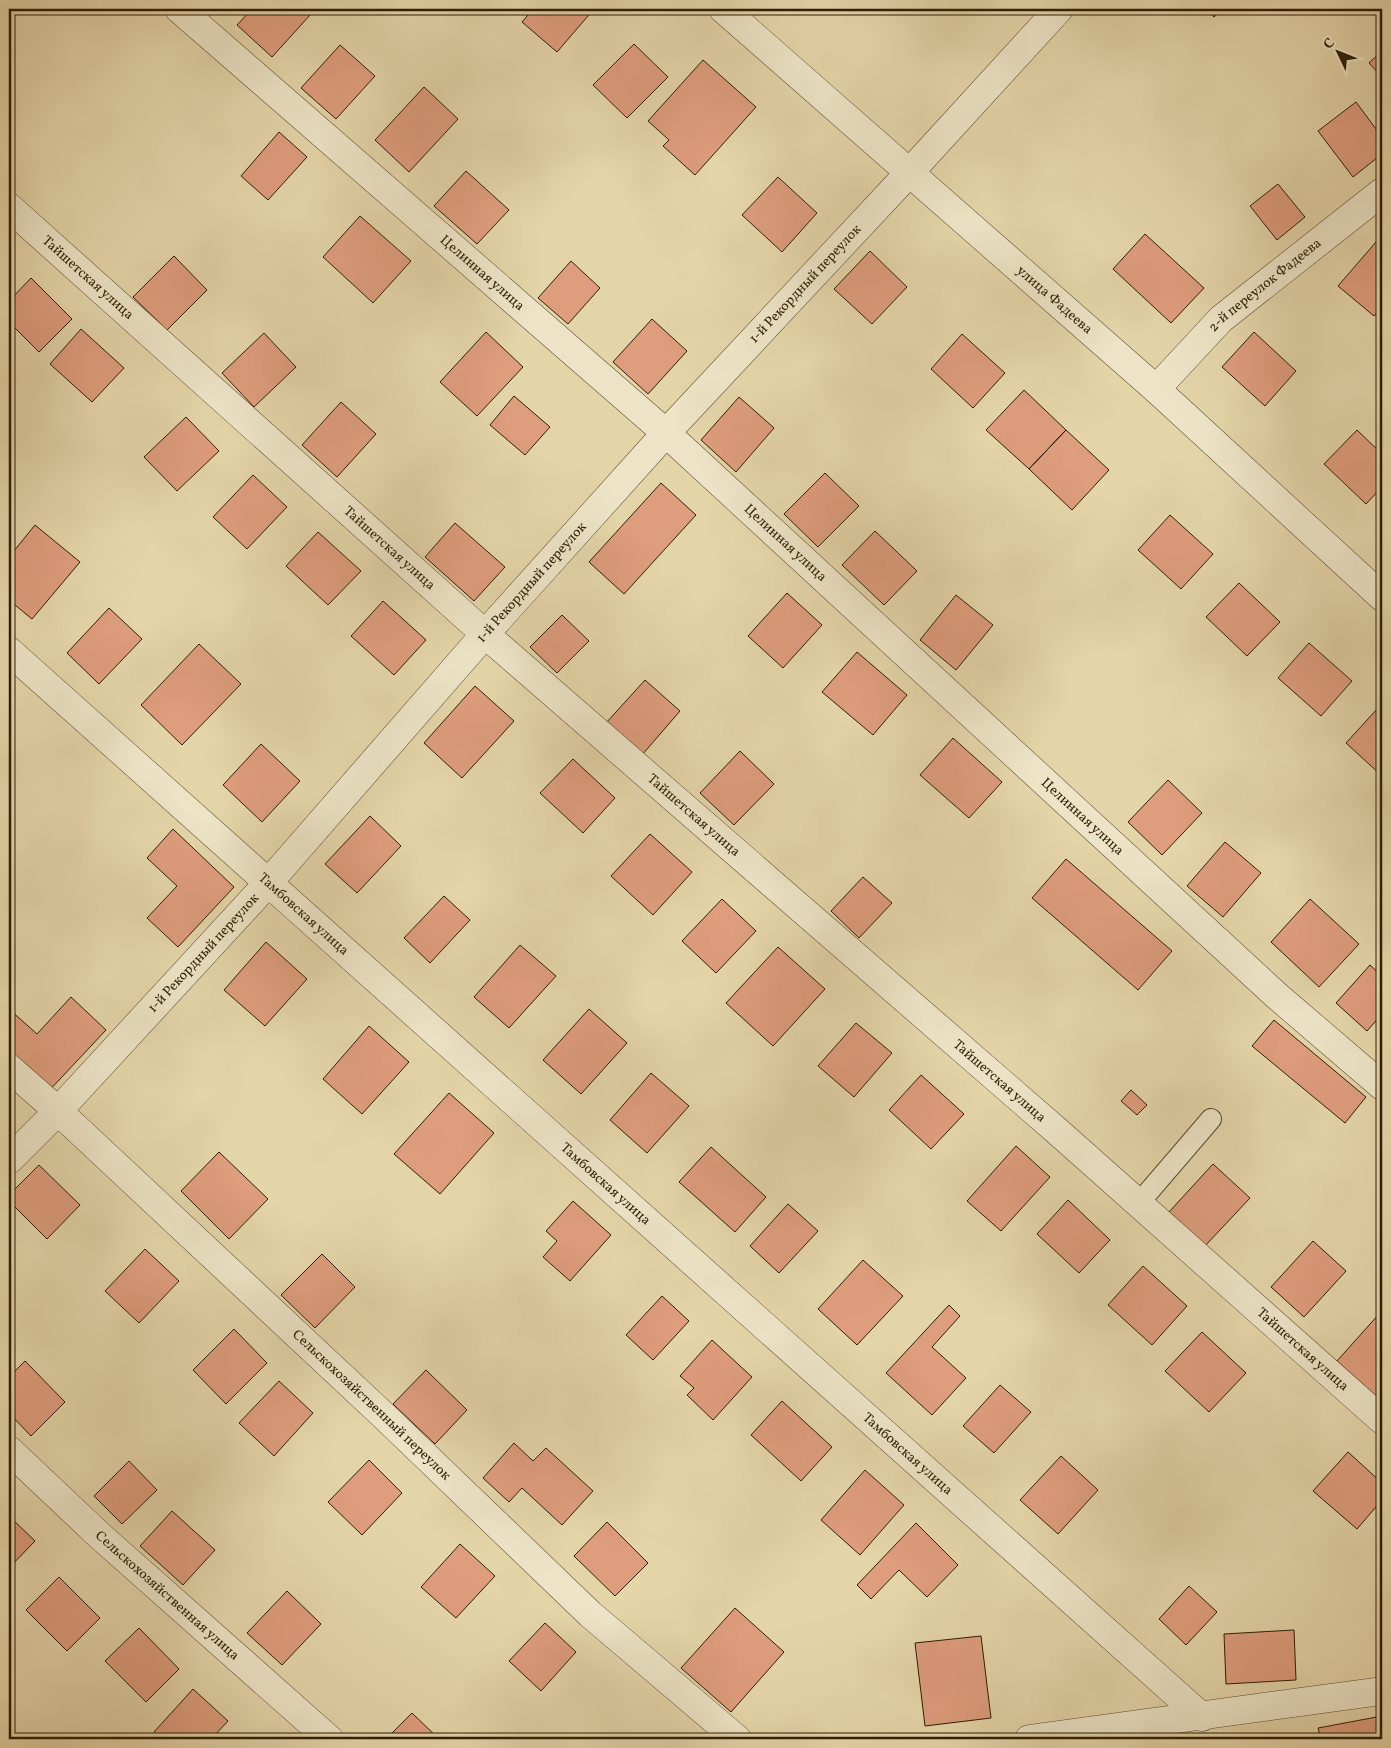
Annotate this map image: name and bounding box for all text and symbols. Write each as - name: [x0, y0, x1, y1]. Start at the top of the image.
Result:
- north arrow: [1314, 28, 1364, 78]
- text: С: [1320, 34, 1340, 54]
- street label: 1-й Рекордный переулок: [745, 220, 866, 348]
- street label: Тайшетская улица: [38, 231, 138, 324]
- street label: Целинная улица: [436, 231, 529, 315]
- street label: 2-й переулок Фадеева: [1204, 234, 1325, 336]
- street label: улица Фадеева: [1012, 261, 1097, 339]
- street label: Целинная улица: [740, 500, 831, 586]
- street label: Тайшетская улица: [339, 502, 439, 595]
- street label: 1-й Рекордный переулок: [472, 518, 591, 647]
- street label: Тайшетская улица: [643, 770, 744, 861]
- street label: Целинная улица: [1037, 774, 1128, 860]
- street label: Тамбовская улица: [254, 869, 353, 960]
- street label: 1-й Рекордный переулок: [144, 889, 264, 1017]
- street label: Тайшетская улица: [949, 1035, 1050, 1127]
- street label: Тамбовская улица: [556, 1139, 655, 1230]
- street label: Тайшетская улица: [1252, 1303, 1353, 1396]
- street label: Сельскохозяйственный переулок: [288, 1325, 455, 1485]
- street label: Тамбовская улица: [858, 1408, 957, 1499]
- street label: Сельскохозяйственная улица: [91, 1526, 244, 1665]

